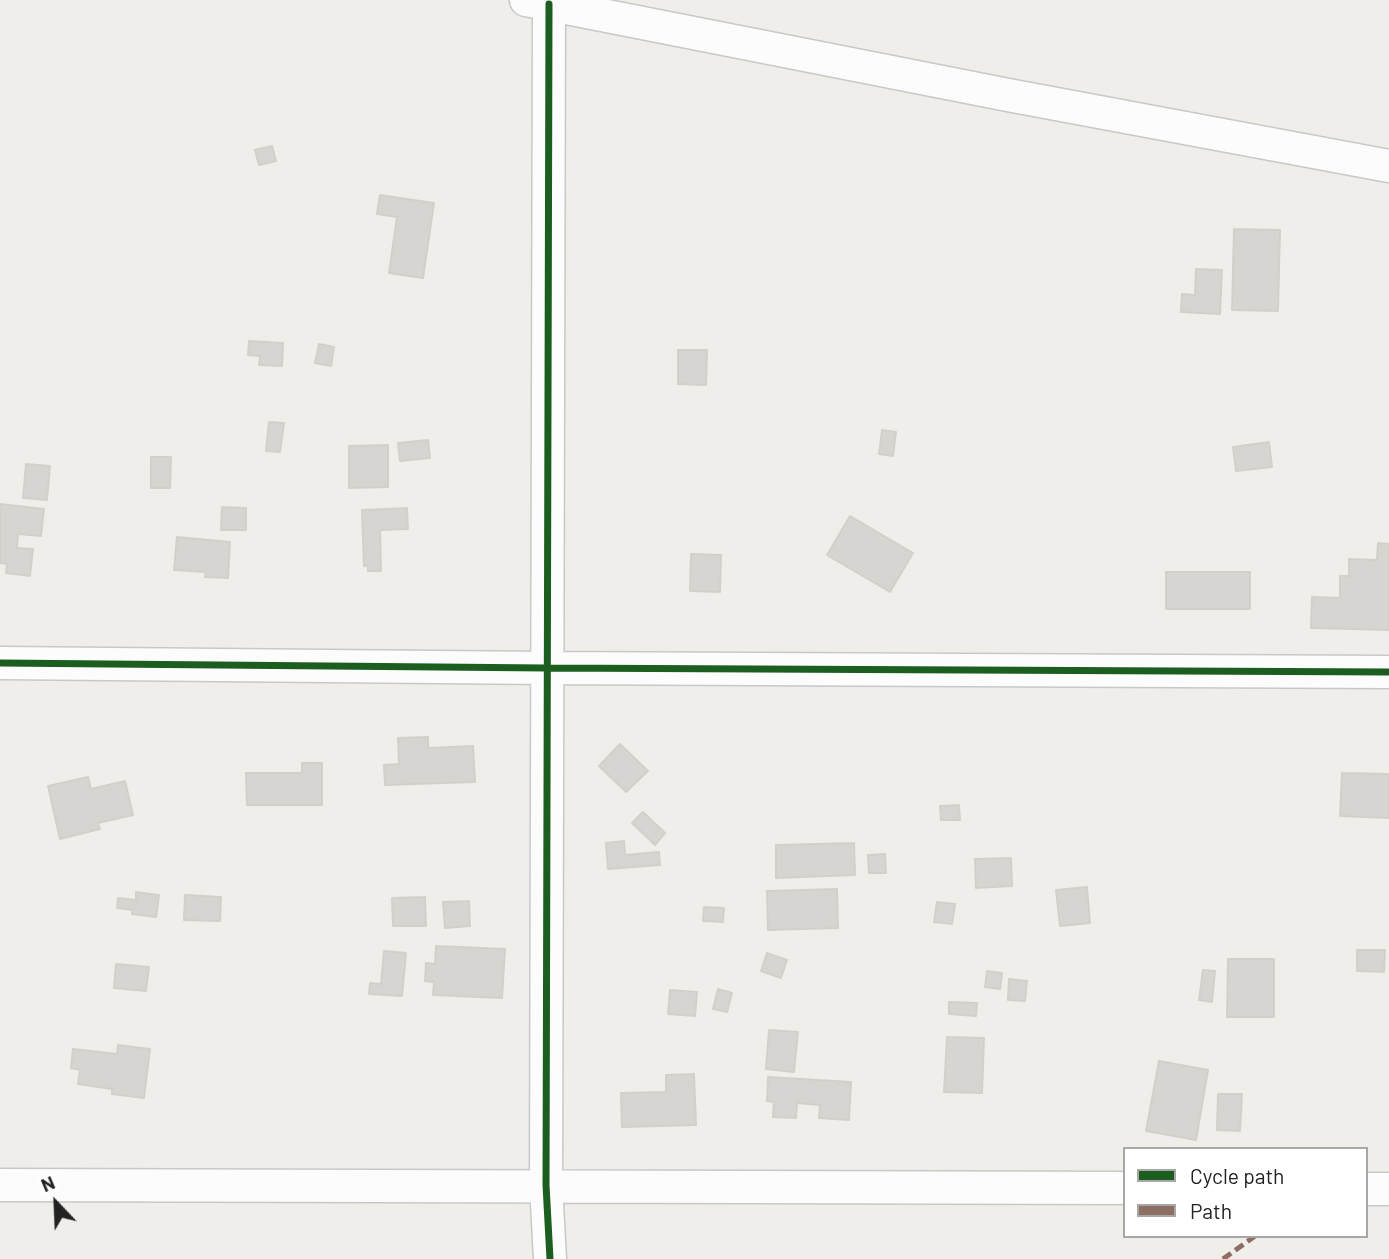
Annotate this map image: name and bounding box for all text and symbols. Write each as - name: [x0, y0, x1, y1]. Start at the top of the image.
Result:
- legend: [1123, 1147, 1368, 1238]
- text: Cycle path: [1190, 1163, 1284, 1188]
- north arrow: [21, 1168, 91, 1238]
- text: N: [37, 1170, 58, 1196]
- text: Path: [1190, 1198, 1232, 1223]

